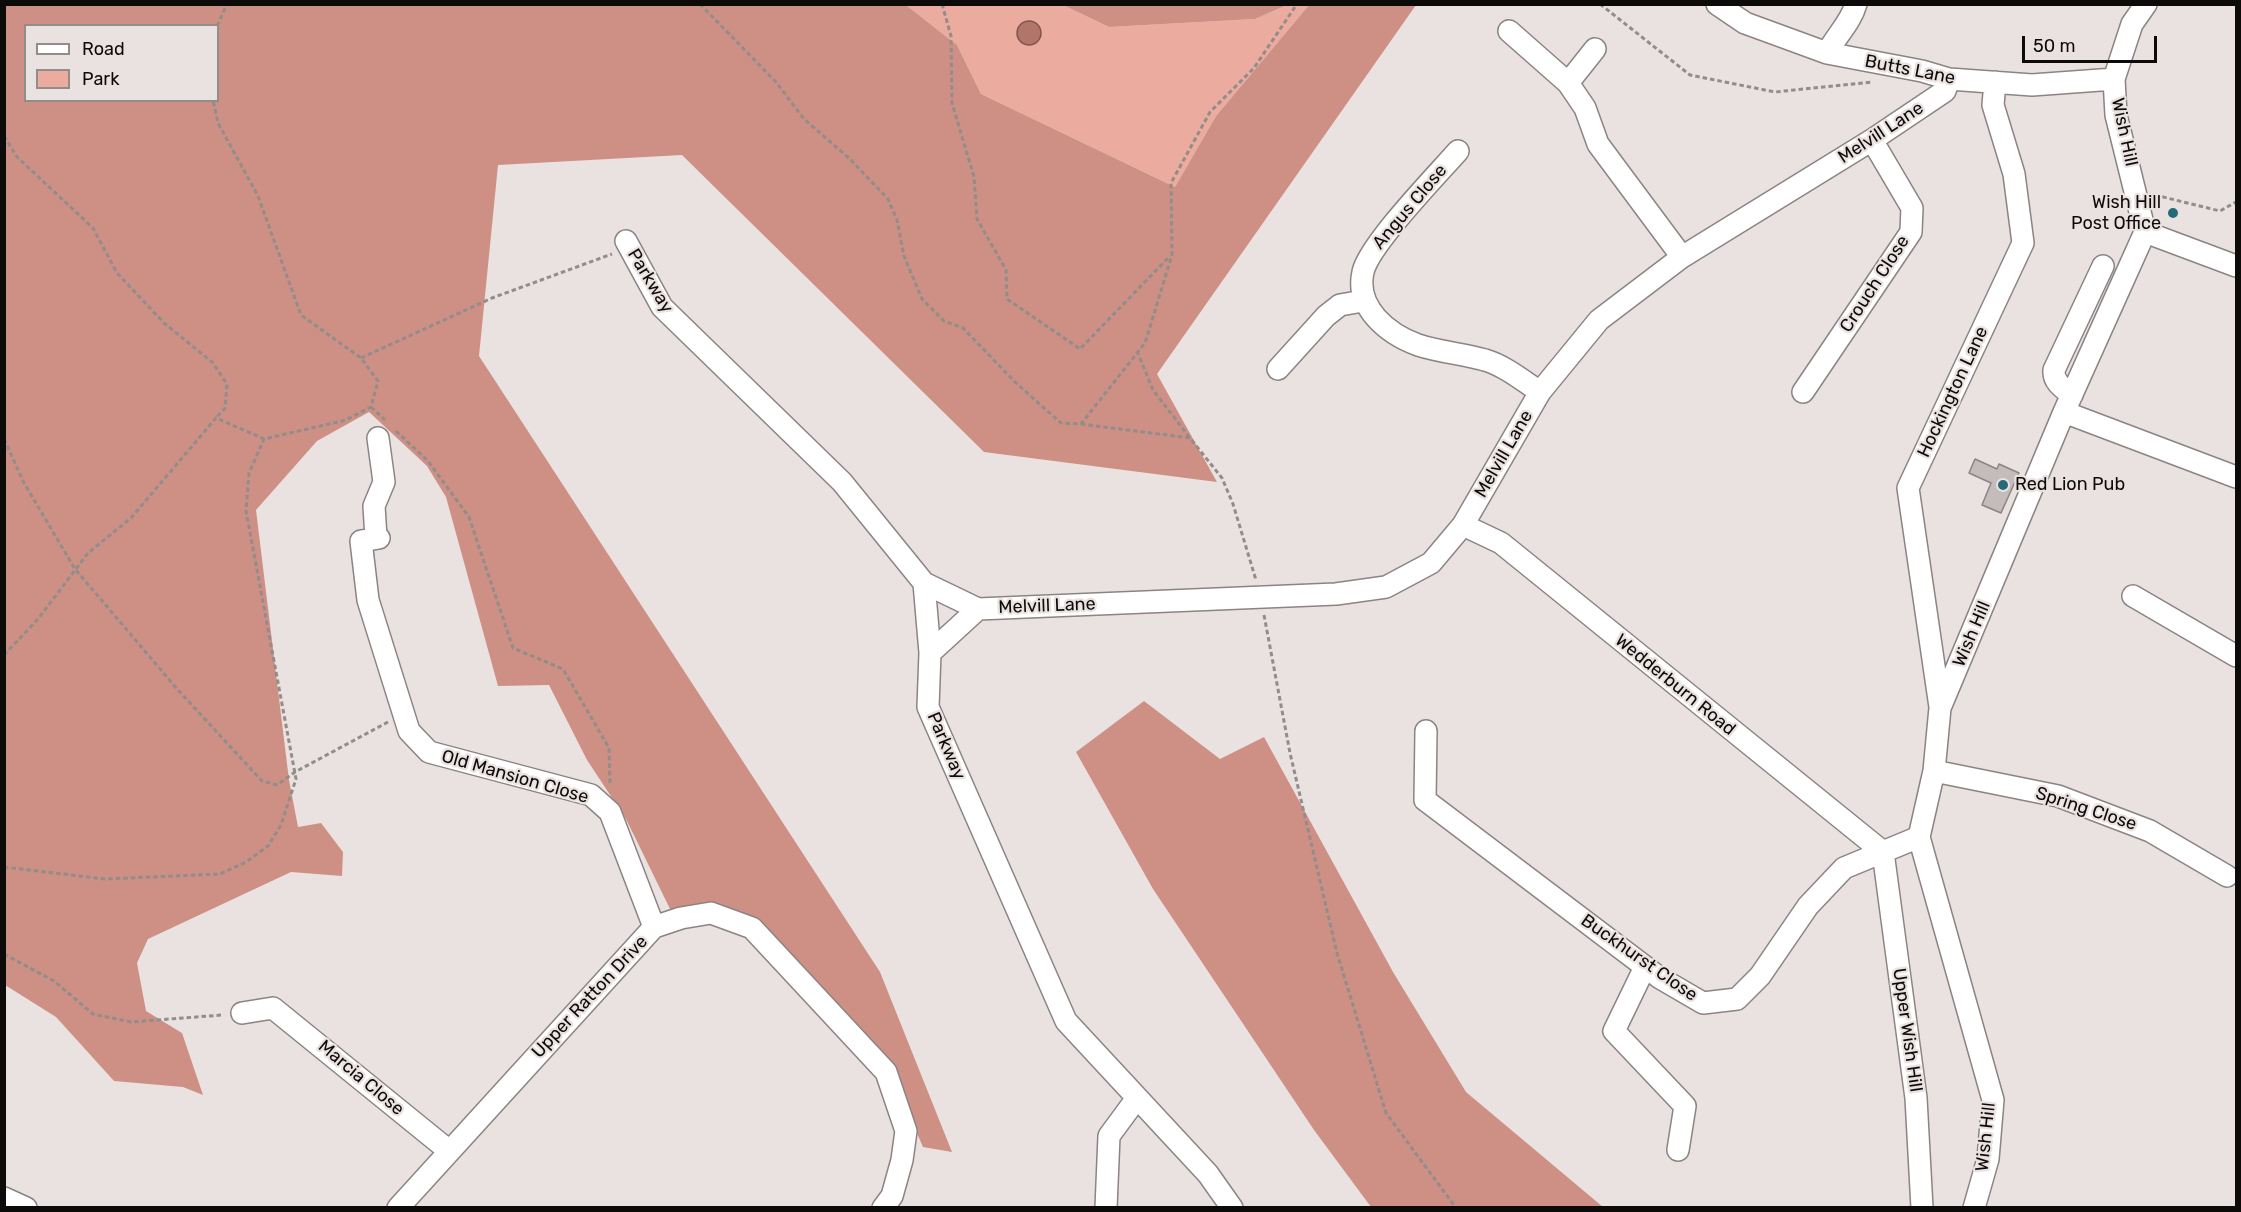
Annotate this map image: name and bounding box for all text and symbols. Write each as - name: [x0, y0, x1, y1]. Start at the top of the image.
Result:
- legend: [24, 24, 219, 102]
- scale bar: [2025, 24, 2160, 62]
- text: 50 m: [2033, 35, 2076, 57]
- text: Road: [82, 38, 125, 60]
- street label: Butts Lane: [1863, 51, 1957, 89]
- text: Park: [82, 68, 119, 90]
- street label: Wish Hill: [2106, 96, 2142, 168]
- street label: Melvill Lane: [1834, 97, 1928, 169]
- street label: Angus Close: [1368, 160, 1452, 254]
- place label: Wish Hill Post Office: [2071, 192, 2161, 234]
- marker: Wish Hill Post Office: [2166, 206, 2180, 220]
- street label: Crouch Close: [1836, 232, 1914, 336]
- street label: Parkway: [622, 245, 678, 317]
- street label: Hockington Lane: [1913, 323, 1993, 461]
- street label: Melvill Lane: [1470, 406, 1538, 502]
- place label: Red Lion Pub: [2015, 474, 2125, 496]
- marker: Red Lion Pub: [1996, 478, 2010, 492]
- street label: Melvill Lane: [998, 594, 1096, 618]
- street label: Wish Hill: [1949, 598, 1995, 670]
- street label: Wedderburn Road: [1610, 630, 1740, 740]
- street label: Parkway: [922, 709, 970, 783]
- street label: Old Mansion Close: [439, 746, 591, 808]
- street label: Spring Close: [2033, 782, 2139, 836]
- street label: Buckhurst Close: [1577, 910, 1701, 1006]
- street label: Upper Ratton Drive: [528, 931, 652, 1063]
- street label: Upper Wish Hill: [1888, 967, 1926, 1093]
- street label: Marcia Close: [314, 1036, 408, 1120]
- street label: Wish Hill: [1972, 1101, 2000, 1173]

